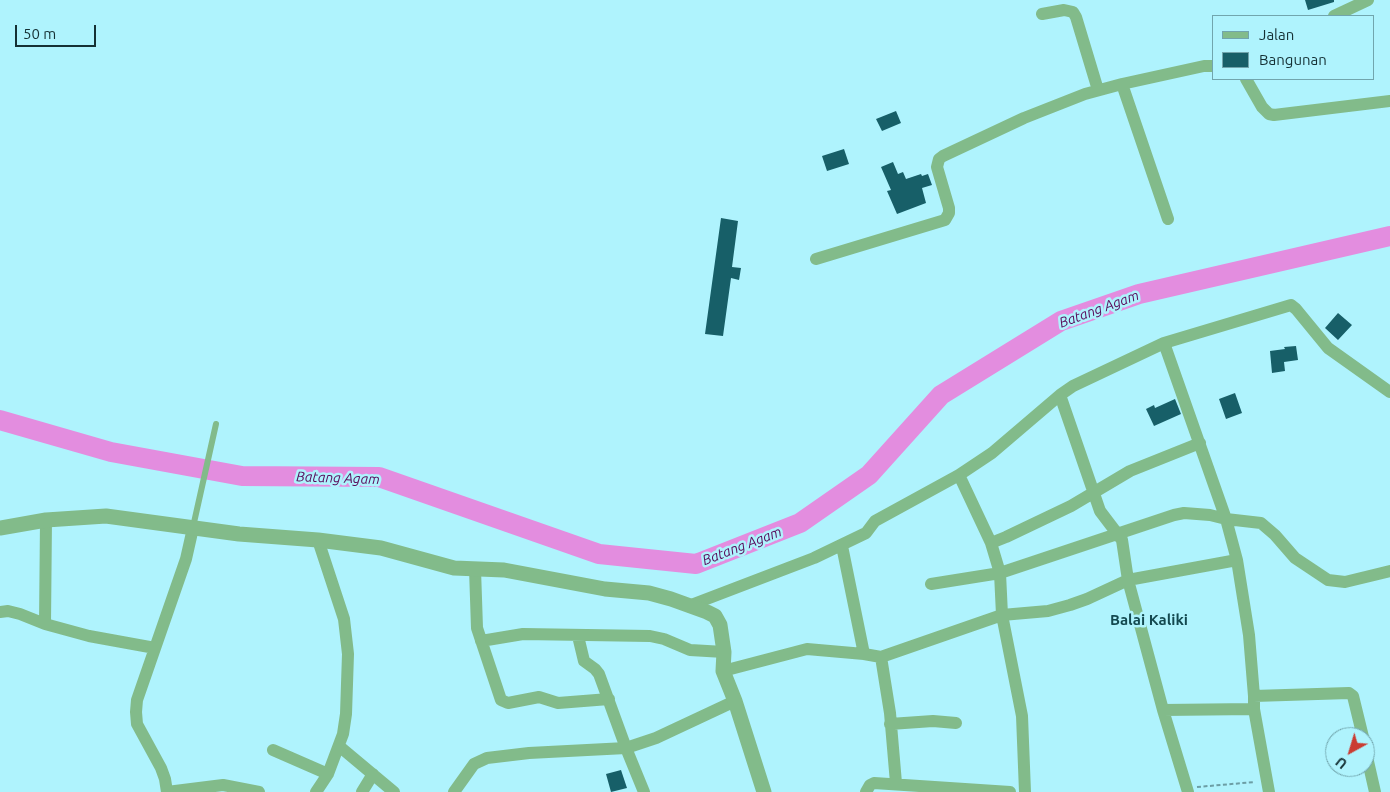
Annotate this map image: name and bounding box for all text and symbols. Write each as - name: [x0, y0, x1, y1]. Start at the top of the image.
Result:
- scale bar: [18, 15, 99, 47]
- legend: [1212, 15, 1375, 80]
- text: 50 m: [23, 25, 56, 42]
- text: Jalan: [1259, 26, 1294, 43]
- text: Bangunan: [1259, 51, 1327, 68]
- water label: Batang Agam: [1057, 287, 1141, 331]
- water label: Batang Agam: [296, 468, 380, 488]
- water label: Batang Agam: [700, 523, 784, 569]
- district label: Balai Kaliki: [1110, 611, 1188, 629]
- north arrow: [1325, 727, 1375, 777]
- text: U: [1332, 754, 1350, 772]

